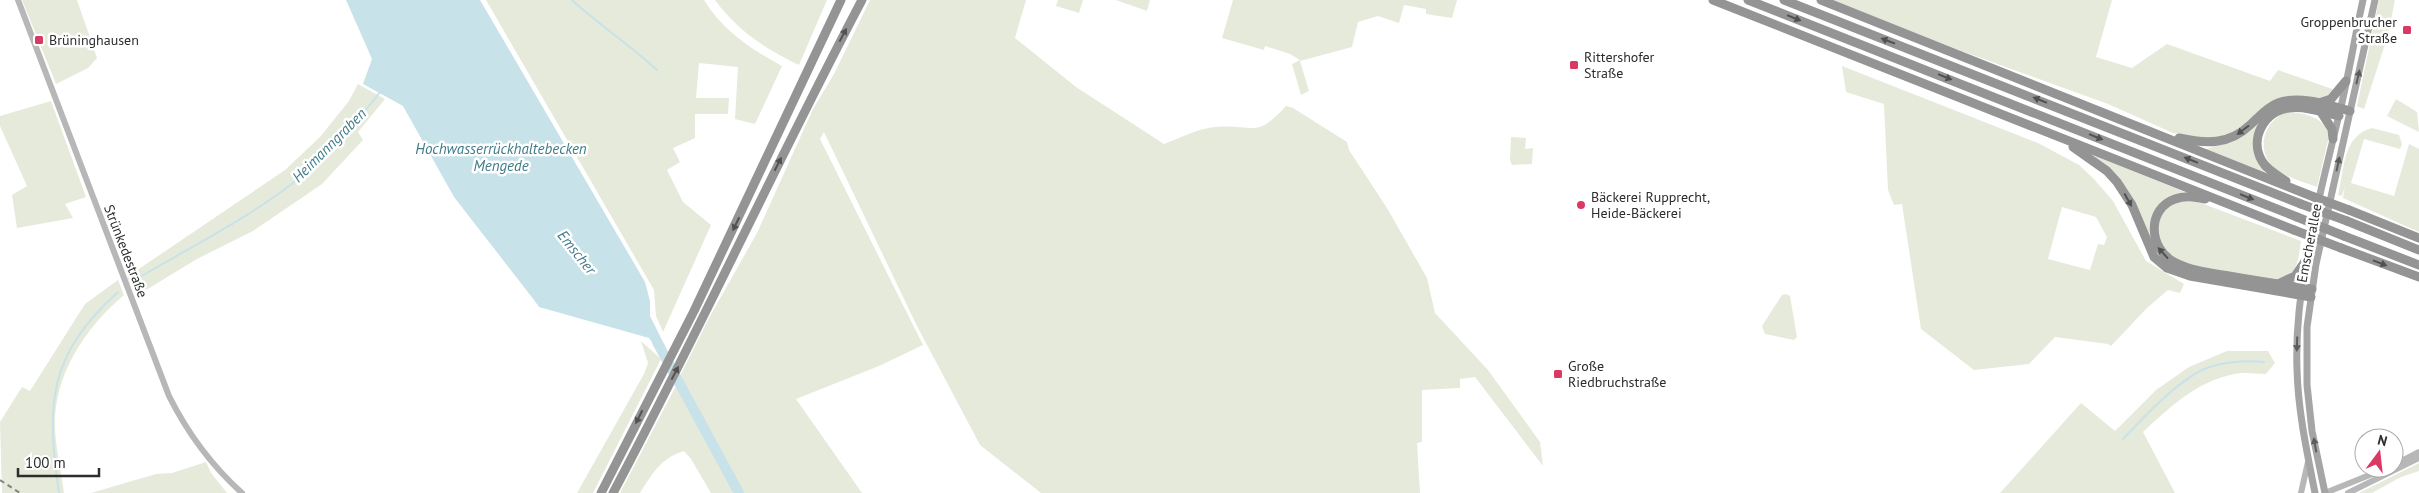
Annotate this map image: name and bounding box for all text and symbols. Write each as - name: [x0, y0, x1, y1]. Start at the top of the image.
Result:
- place label: Groppenbrucher Straße: [2301, 13, 2397, 47]
- one-way arrow: [1786, 15, 1801, 22]
- marker: Groppenbrucher Straße: [2401, 24, 2413, 36]
- one-way arrow: [839, 28, 847, 43]
- place label: Brüninghausen: [49, 31, 139, 49]
- marker: Brüninghausen: [33, 34, 45, 46]
- one-way arrow: [1881, 36, 1896, 44]
- place label: Rittershofer Straße: [1584, 48, 1655, 82]
- marker: Rittershofer Straße: [1568, 59, 1580, 71]
- one-way arrow: [2354, 70, 2362, 85]
- one-way arrow: [1938, 74, 1952, 82]
- one-way arrow: [2032, 96, 2047, 104]
- water label: Heimanngraben: [288, 104, 370, 186]
- one-way arrow: [2237, 125, 2250, 136]
- one-way arrow: [2089, 134, 2103, 142]
- water label: Hochwasserrückhaltebecken Mengede: [415, 139, 587, 175]
- one-way arrow: [2183, 156, 2198, 164]
- one-way arrow: [2334, 156, 2342, 171]
- one-way arrow: [774, 157, 782, 171]
- place label: Bäckerei Rupprecht, Heide-Bäckerei: [1591, 188, 1710, 222]
- one-way arrow: [2124, 193, 2133, 206]
- one-way arrow: [2240, 193, 2255, 201]
- marker: Bäckerei Rupprecht, Heide-Bäckerei: [1575, 199, 1587, 211]
- street label: Strünkedestraße: [100, 202, 152, 300]
- street label: Emscherallee: [2293, 202, 2325, 284]
- one-way arrow: [731, 217, 739, 231]
- water label: Emscher: [554, 226, 601, 279]
- one-way arrow: [2157, 247, 2169, 259]
- one-way arrow: [2373, 259, 2388, 267]
- one-way arrow: [2293, 336, 2301, 352]
- place label: Große Riedbruchstraße: [1568, 357, 1666, 391]
- one-way arrow: [671, 366, 679, 381]
- marker: Große Riedbruchstraße: [1552, 368, 1564, 380]
- one-way arrow: [635, 410, 643, 425]
- north arrow: [2354, 428, 2404, 478]
- text: N: [2376, 431, 2389, 450]
- one-way arrow: [2310, 437, 2318, 453]
- scale bar: [18, 446, 99, 478]
- text: 100 m: [25, 453, 66, 472]

